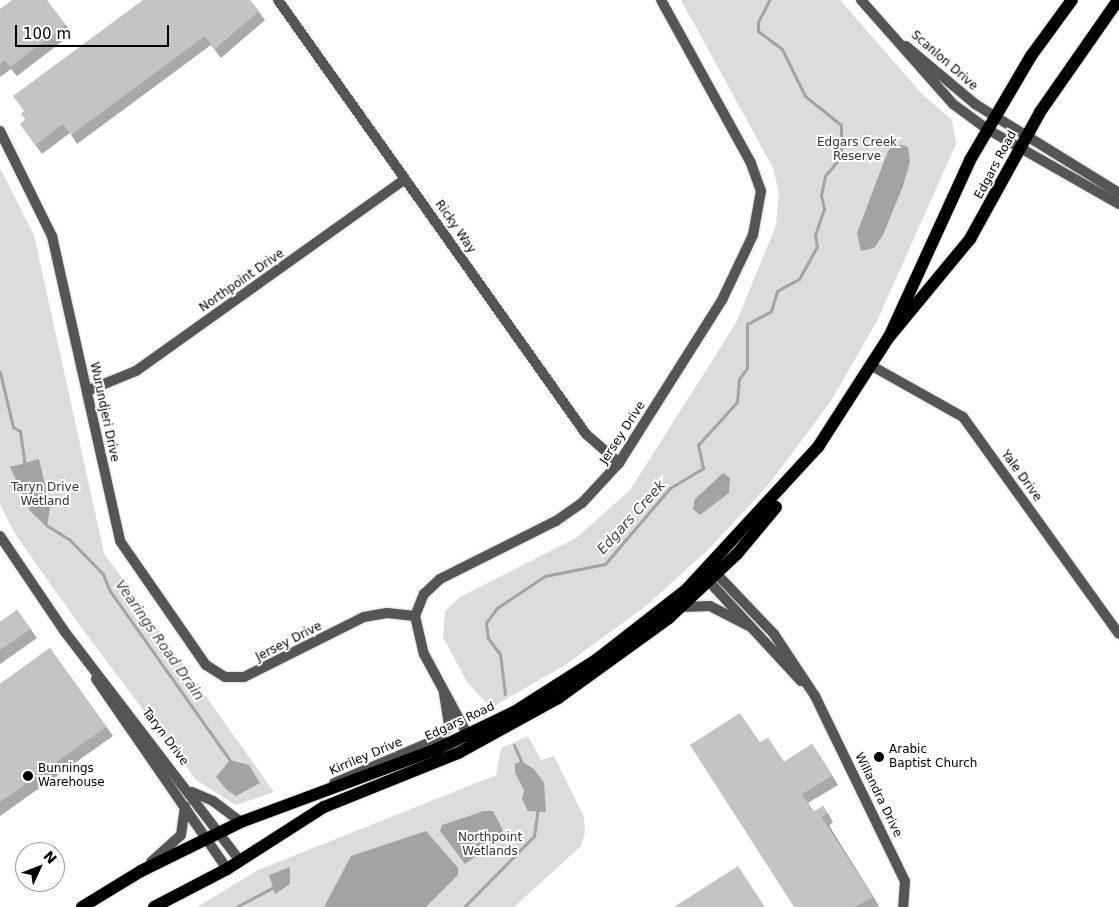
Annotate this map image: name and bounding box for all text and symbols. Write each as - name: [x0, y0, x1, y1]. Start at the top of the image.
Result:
- scale bar: [18, 15, 171, 47]
- text: 100 m: [23, 25, 71, 43]
- street label: Scanlon Drive: [908, 28, 980, 94]
- street label: Edgars Road: [972, 128, 1020, 202]
- park label: Edgars Creek Reserve: [817, 136, 897, 164]
- street label: Ricky Way: [432, 198, 478, 256]
- street label: Northpoint Drive: [197, 246, 287, 316]
- street label: Wurundjeri Drive: [86, 361, 122, 463]
- street label: Jersey Drive: [597, 399, 649, 467]
- street label: Yale Drive: [998, 448, 1044, 504]
- water label: Edgars Creek: [593, 477, 669, 557]
- park label: Taryn Drive Wetland: [11, 481, 79, 509]
- water label: Vearings Road Drain: [112, 577, 208, 703]
- street label: Jersey Drive: [253, 619, 325, 665]
- street label: Edgars Road: [423, 700, 497, 744]
- street label: Taryn Drive: [139, 705, 191, 769]
- street label: Kirriley Drive: [327, 735, 405, 779]
- place label: Arabic Baptist Church: [889, 743, 977, 771]
- street label: Willandra Drive: [851, 750, 905, 840]
- marker: Arabic Baptist Church: [873, 751, 885, 763]
- place label: Bunnings Warehouse: [38, 762, 105, 790]
- marker: Bunnings Warehouse: [22, 770, 34, 782]
- park label: Northpoint Wetlands: [458, 831, 522, 859]
- north arrow: [15, 842, 65, 892]
- text: N: [40, 848, 60, 867]

